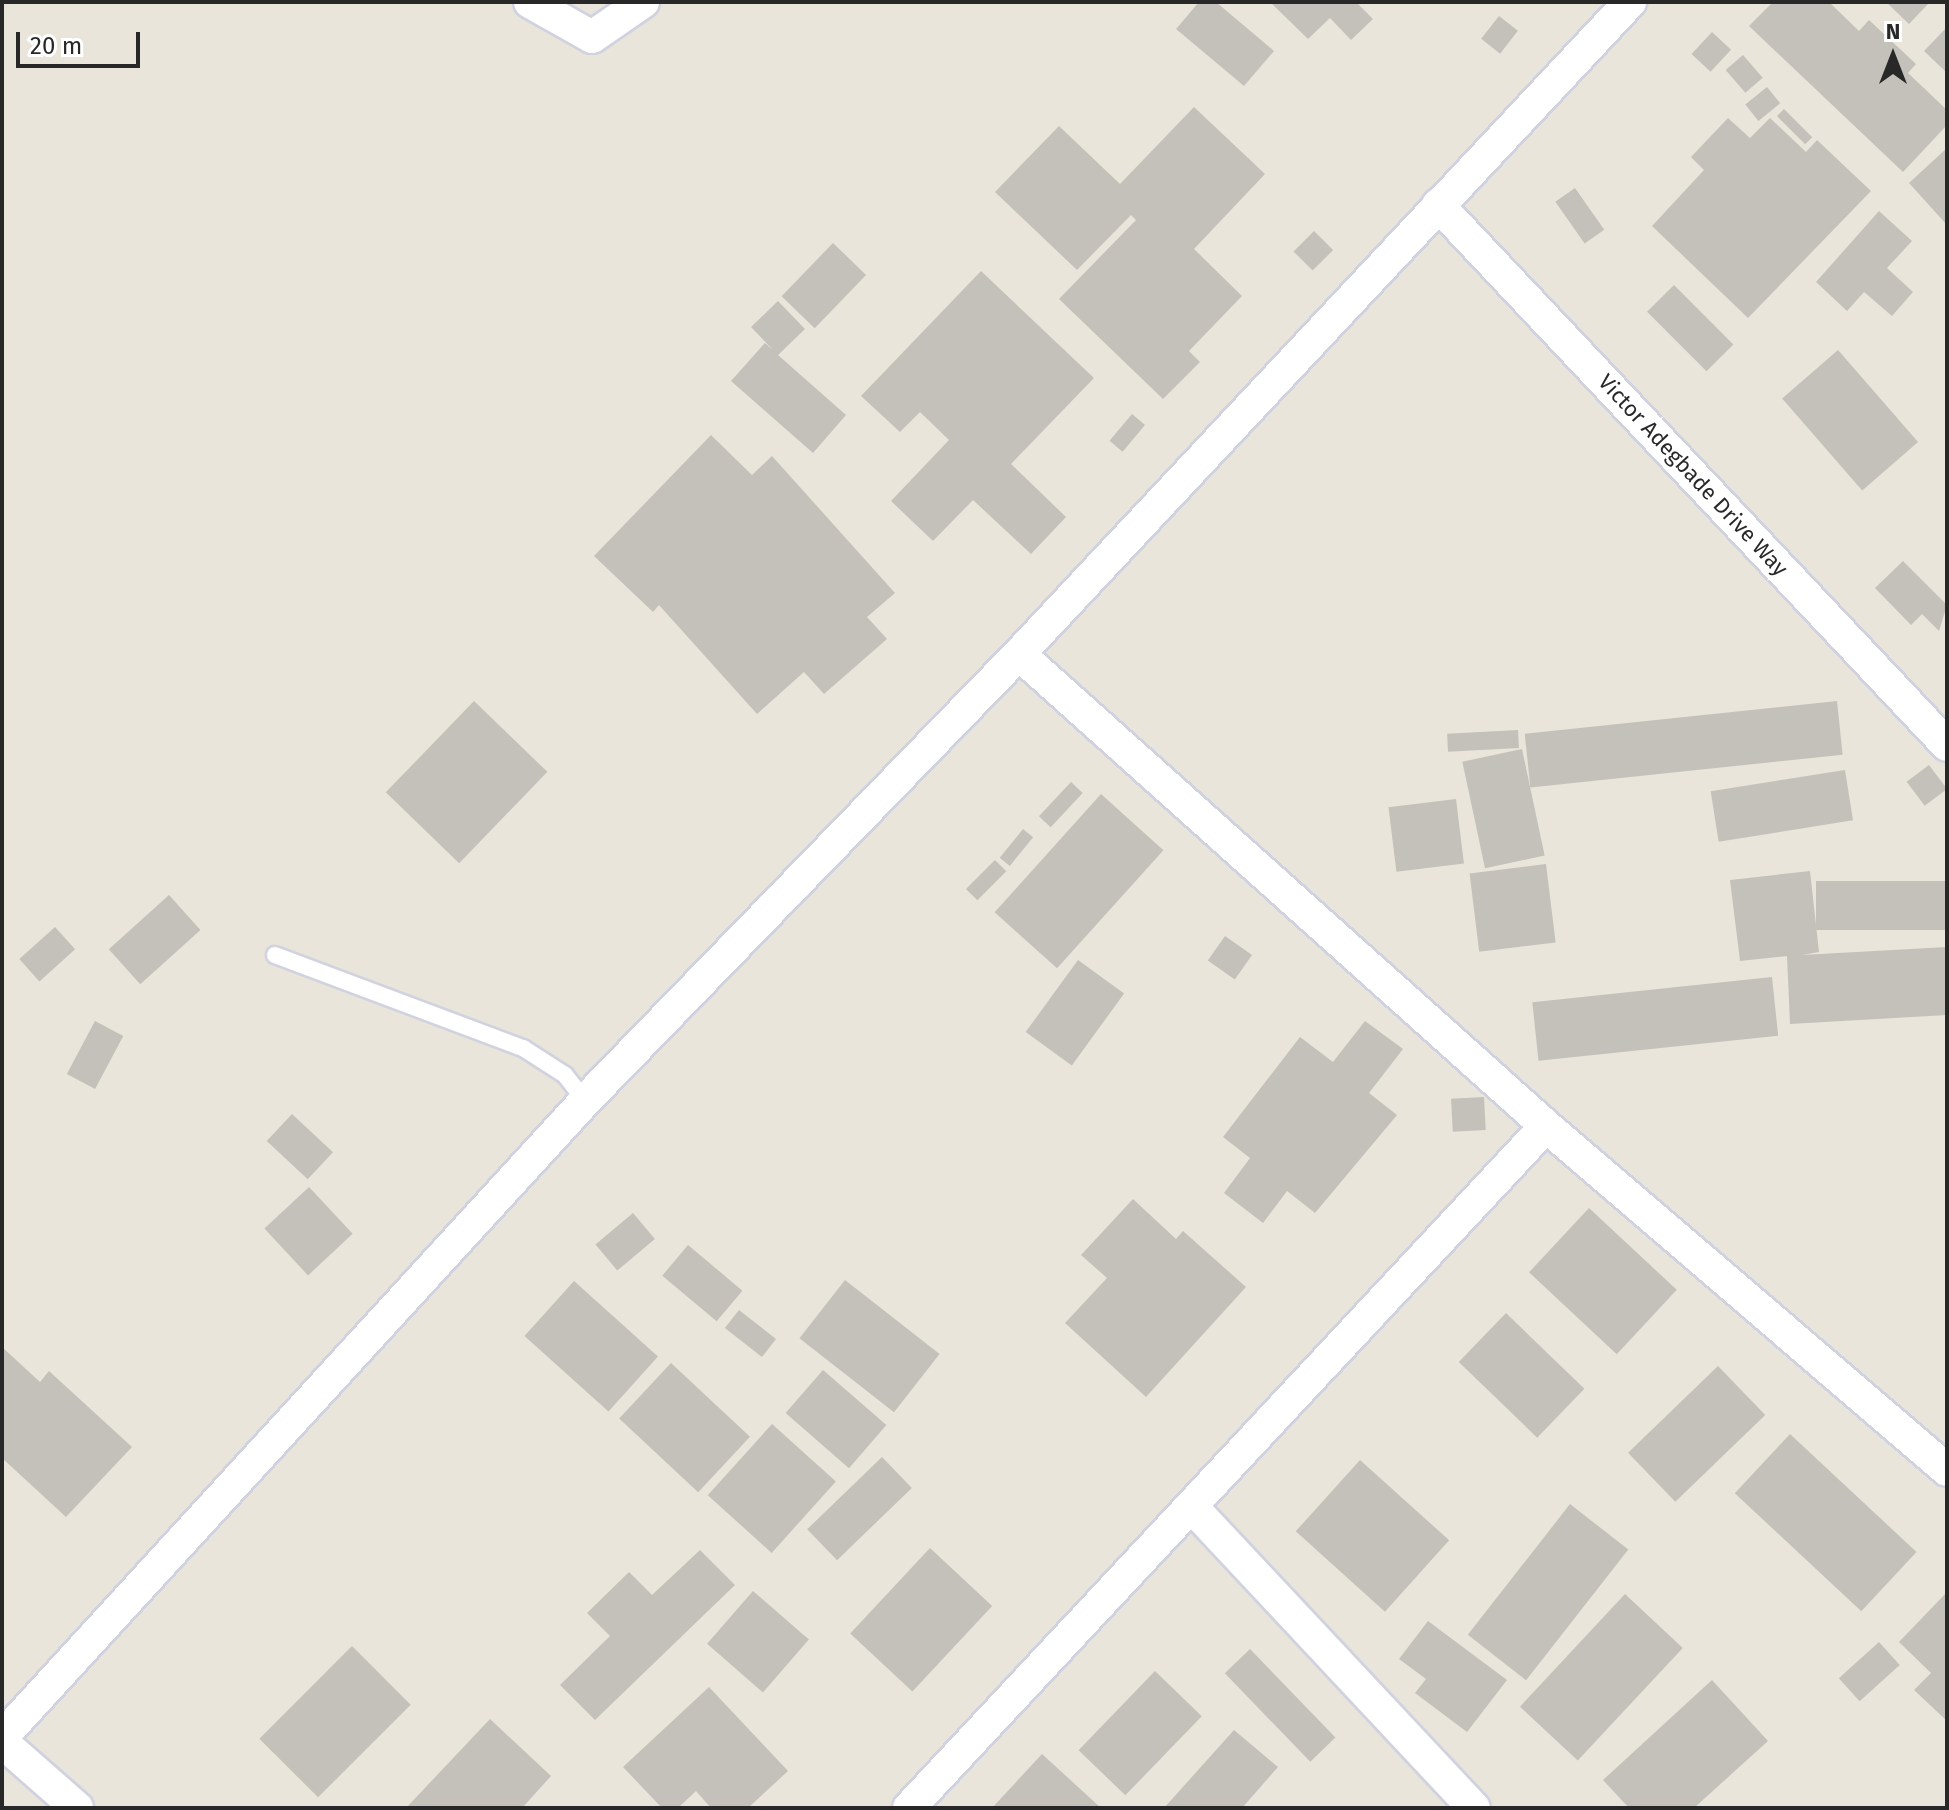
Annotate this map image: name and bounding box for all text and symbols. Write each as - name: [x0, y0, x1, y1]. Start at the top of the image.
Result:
- scale bar: [20, 16, 144, 66]
- north arrow: [1853, 16, 1933, 96]
- text: N: [1886, 18, 1900, 45]
- text: 20 m: [30, 32, 82, 60]
- street label: Victor Adegbade Drive Way: [1593, 369, 1793, 581]

